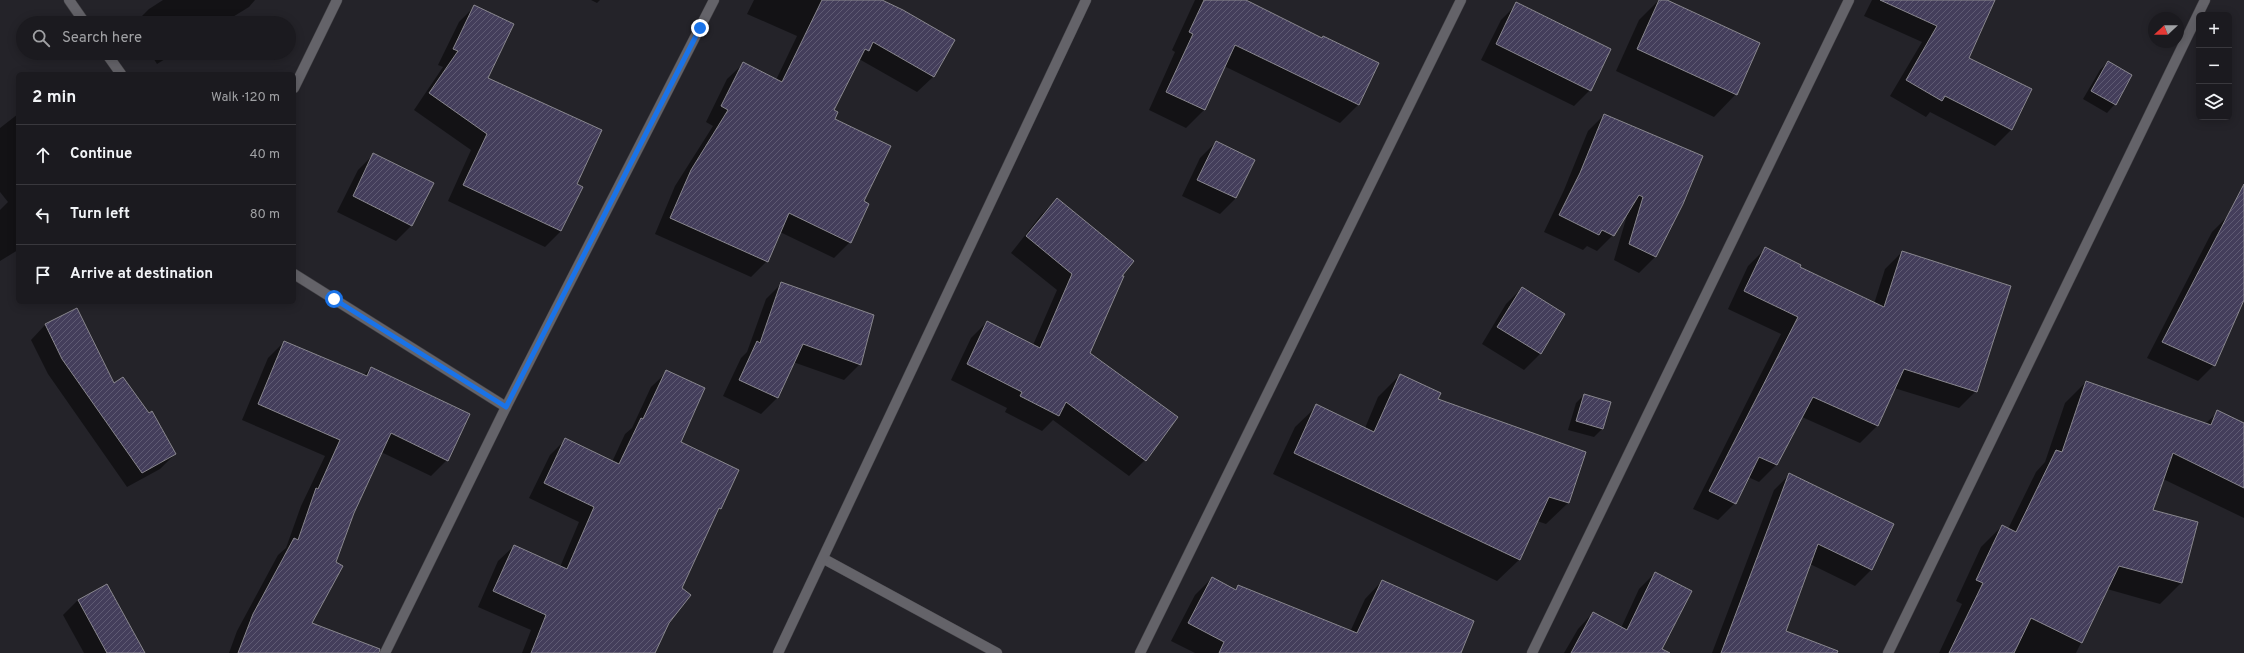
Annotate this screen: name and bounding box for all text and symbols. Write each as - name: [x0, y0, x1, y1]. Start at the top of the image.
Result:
- north arrow: [2148, 12, 2184, 48]
- map controls: [2196, 12, 2232, 120]
- button: +: [2196, 12, 2232, 48]
- search box: [16, 16, 296, 60]
- route end: [691, 19, 709, 37]
- icon: search: [30, 27, 52, 49]
- text: Search here: [62, 29, 142, 48]
- button: −: [2196, 48, 2232, 84]
- button: layers: [2196, 84, 2232, 120]
- text: 2 min: [32, 87, 76, 109]
- text: Walk · 120 m: [211, 90, 280, 106]
- icon: ahead: [32, 144, 54, 166]
- text: Continue: [70, 145, 132, 164]
- text: 40 m: [250, 147, 280, 163]
- icon: left: [32, 204, 54, 226]
- text: Turn left: [70, 205, 130, 224]
- text: 80 m: [250, 207, 280, 223]
- icon: arrive: [32, 264, 54, 286]
- text: Arrive at destination: [70, 265, 213, 284]
- route start: [325, 290, 343, 308]

